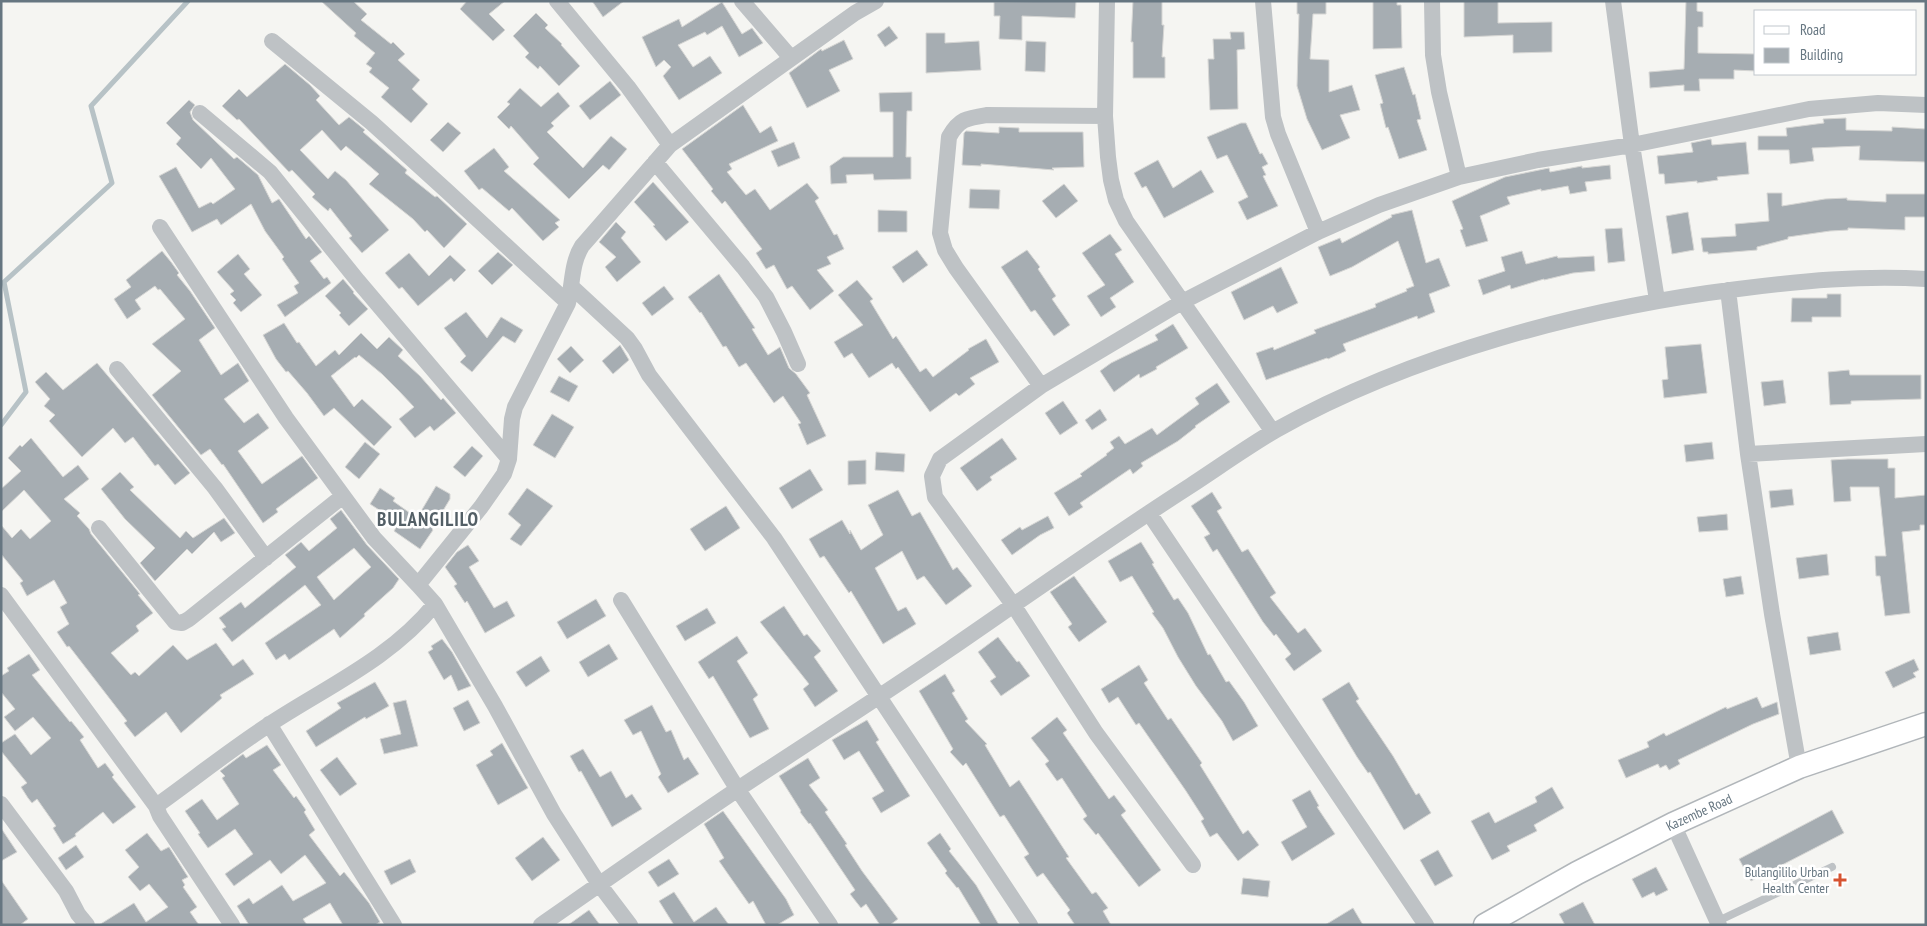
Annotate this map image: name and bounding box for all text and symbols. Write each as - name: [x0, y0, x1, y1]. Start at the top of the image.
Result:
- legend: [1754, 10, 1917, 75]
- text: Road: [1800, 20, 1826, 39]
- text: Building: [1800, 45, 1843, 64]
- district label: BULANGILILO: [377, 507, 479, 531]
- street label: Kazembe Road: [1663, 789, 1735, 835]
- place label: Bulangililo Urban Health Center: [1745, 863, 1829, 897]
- marker: Bulangililo Urban Health Center: [1833, 873, 1847, 887]

